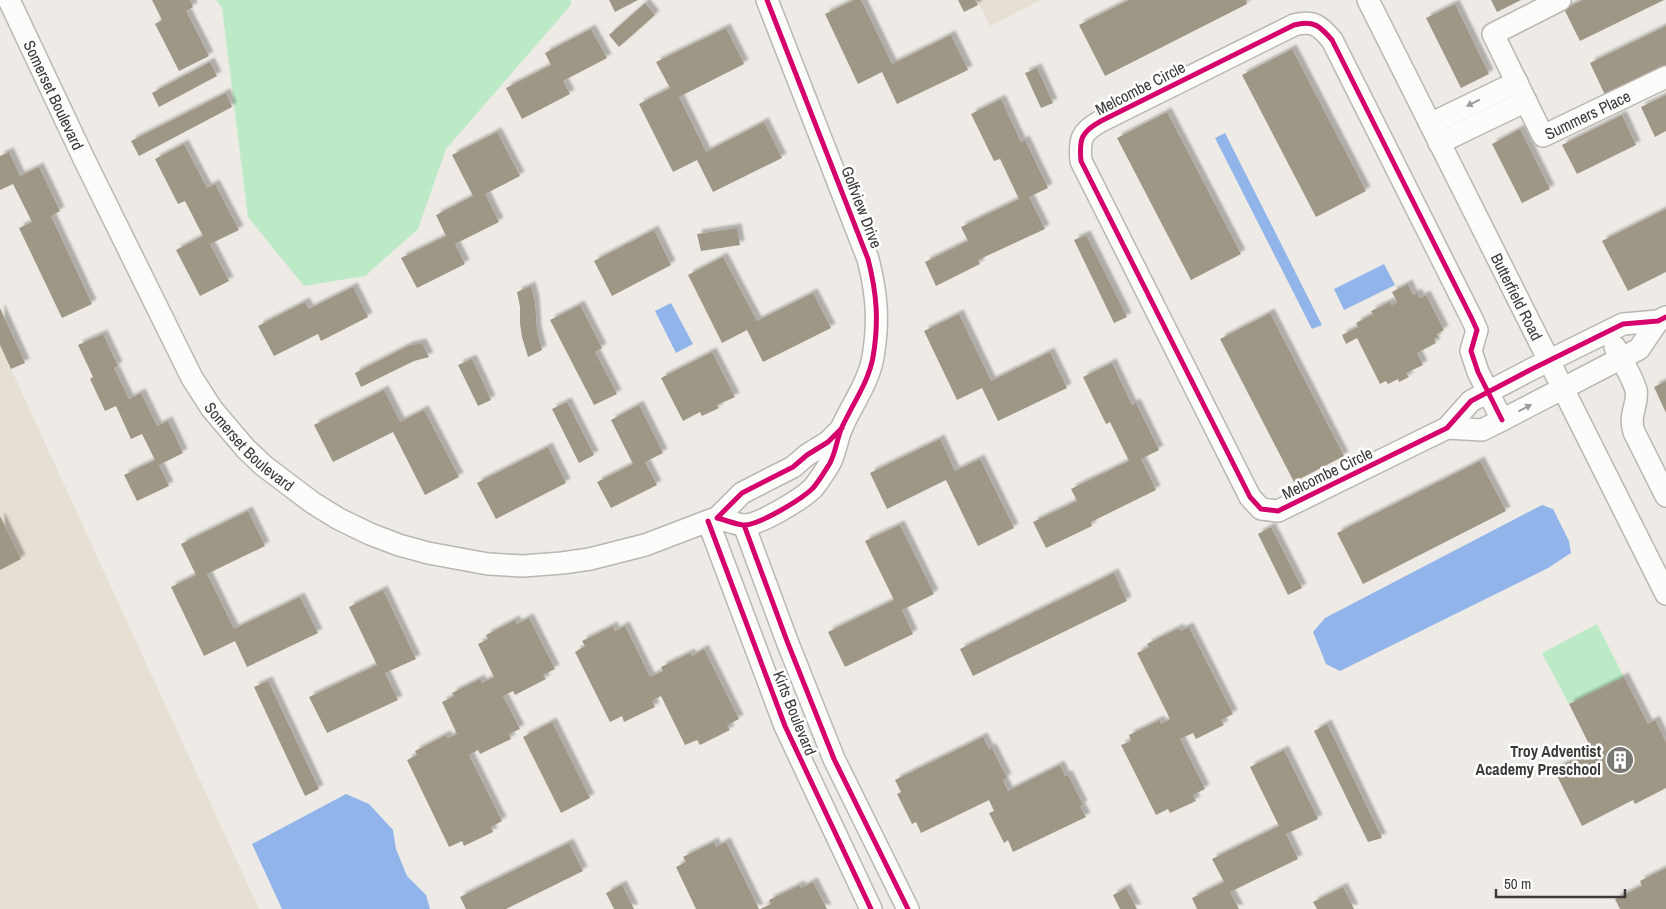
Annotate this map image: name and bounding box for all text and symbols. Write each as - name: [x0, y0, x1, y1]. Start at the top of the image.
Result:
- street label: Somerset Boulevard: [18, 36, 89, 153]
- street label: Melcombe Circle: [1091, 56, 1189, 120]
- street label: Summers Place: [1541, 85, 1634, 145]
- one-way arrow: [1466, 99, 1481, 107]
- street label: Golfview Drive: [836, 163, 888, 251]
- street label: Butterfield Road: [1486, 249, 1548, 344]
- street label: Somerset Boulevard: [199, 398, 299, 496]
- one-way arrow: [1518, 404, 1533, 412]
- street label: Melcombe Circle: [1278, 442, 1376, 504]
- street label: Kirts Boulevard: [768, 667, 822, 759]
- place label: Troy Adventist Academy Preschool: [1476, 740, 1602, 780]
- building icon: Troy Adventist Academy Preschool: [1605, 745, 1635, 775]
- scale bar: [1496, 866, 1625, 898]
- text: 50 m: [1504, 873, 1531, 894]

